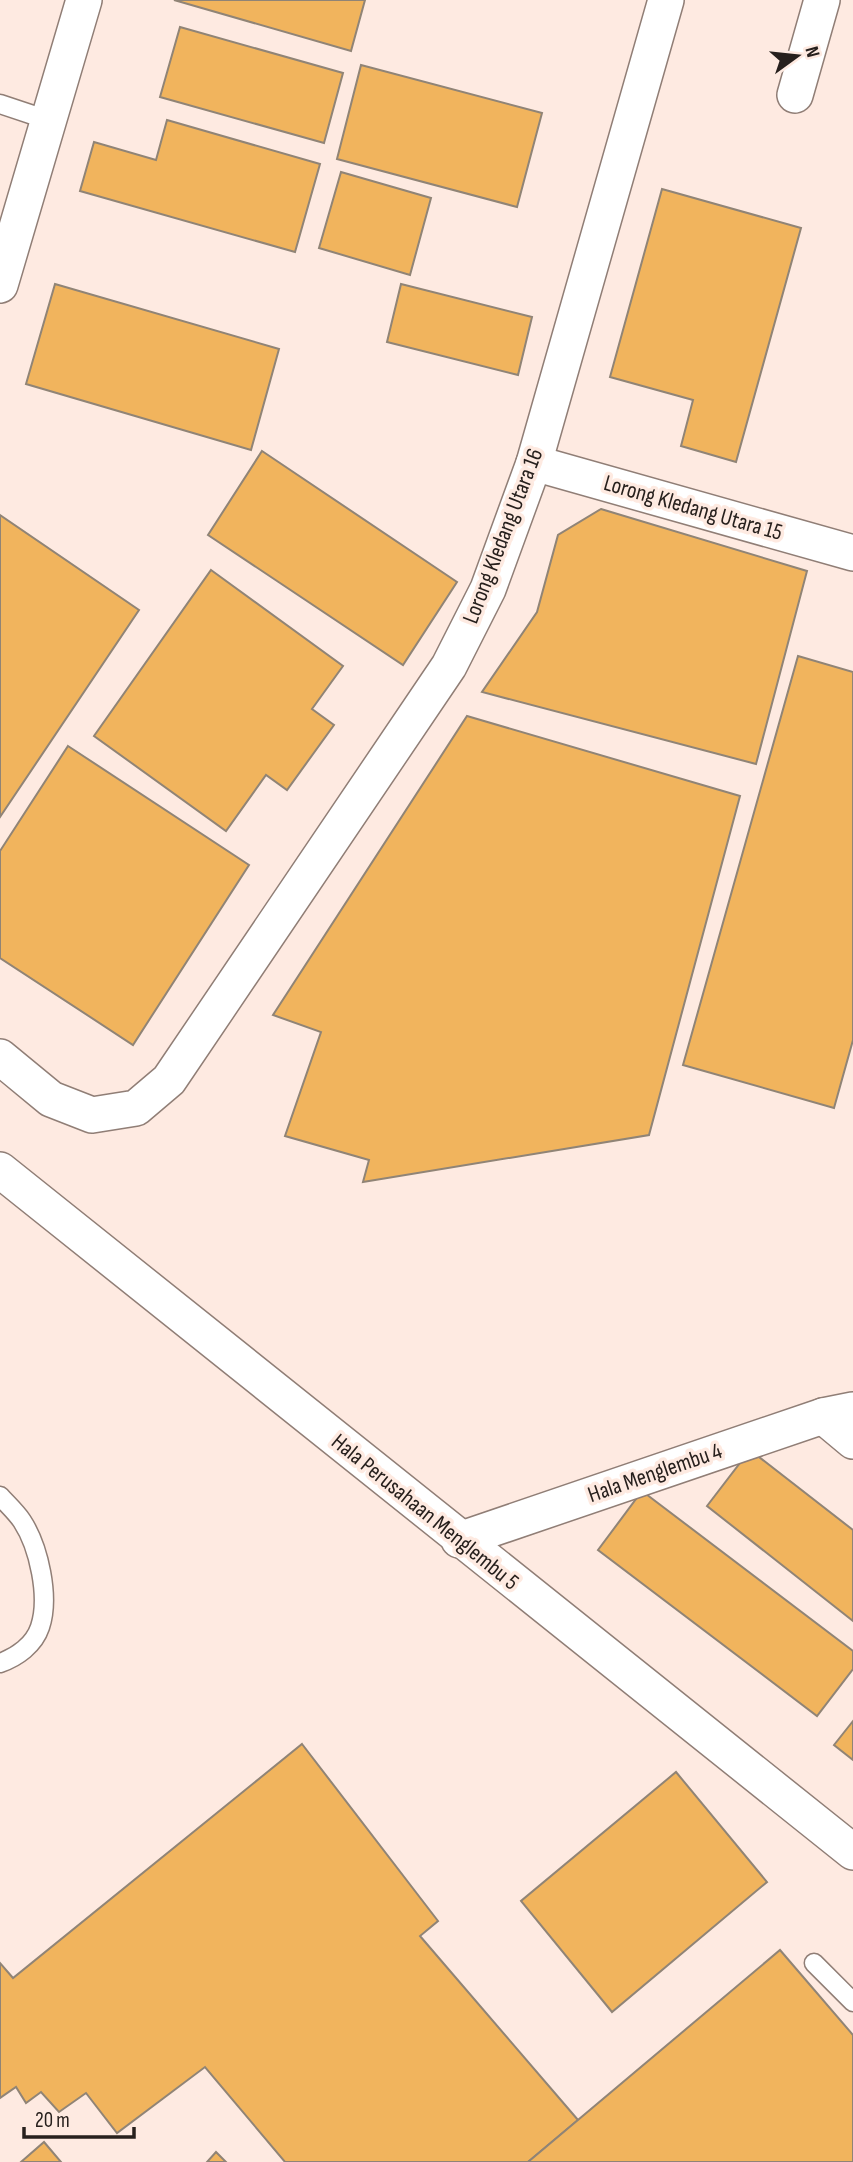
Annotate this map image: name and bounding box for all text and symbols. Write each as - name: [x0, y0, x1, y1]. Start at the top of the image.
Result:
- north arrow: [762, 21, 832, 91]
- text: N: [800, 44, 824, 60]
- street label: Lorong Kledang Utara 16: [457, 444, 549, 628]
- street label: Lorong Kledang Utara 15: [600, 469, 786, 547]
- street label: Hala Perusahaan Menglembu 5: [326, 1428, 524, 1596]
- street label: Hala Menglembu 4: [584, 1437, 726, 1509]
- scale bar: [24, 2096, 135, 2140]
- text: 20 m: [35, 2108, 70, 2133]

